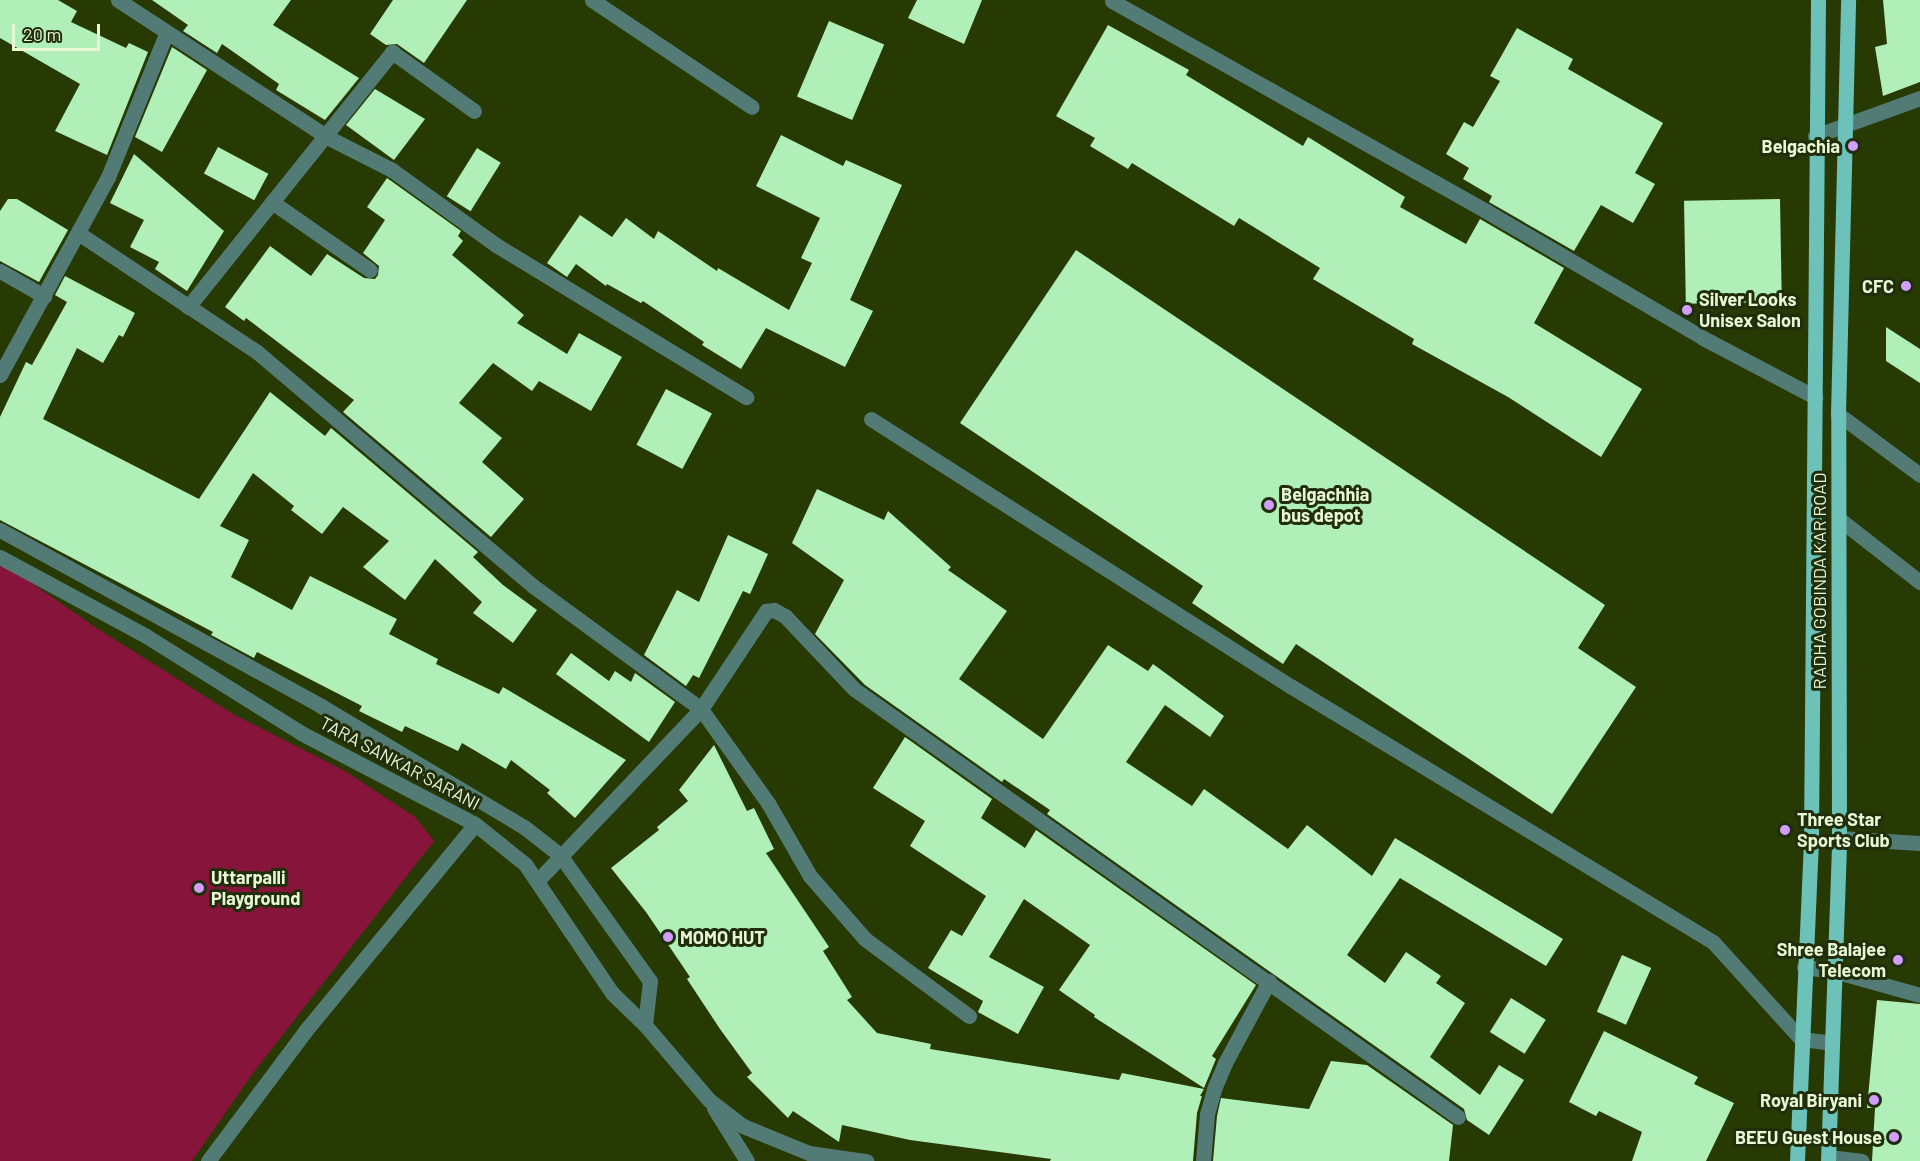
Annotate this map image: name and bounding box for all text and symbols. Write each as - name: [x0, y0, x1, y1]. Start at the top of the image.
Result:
- scale bar: [15, 12, 104, 50]
- text: 20 m: [23, 23, 61, 45]
- place label: Belgachia: [1762, 135, 1840, 157]
- marker: Belgachia: [1844, 137, 1862, 155]
- place label: CFC: [1862, 275, 1894, 297]
- marker: CFC: [1899, 279, 1913, 293]
- place label: Silver Looks Unisex Salon: [1699, 289, 1801, 332]
- marker: Silver Looks Unisex Salon: [1680, 303, 1694, 317]
- street label: RADHA GOBINDA KAR ROAD: [1808, 473, 1830, 689]
- place label: Belgachhia bus depot: [1281, 484, 1369, 526]
- marker: Belgachhia bus depot: [1262, 498, 1276, 512]
- street label: TARA SANKAR SARANI: [316, 712, 484, 814]
- place label: Three Star Sports Club: [1797, 809, 1890, 852]
- marker: Three Star Sports Club: [1778, 823, 1792, 837]
- place label: Uttarpalli Playground: [211, 867, 300, 910]
- marker: Uttarpalli Playground: [192, 881, 206, 895]
- place label: MOMO HUT: [680, 926, 765, 948]
- marker: MOMO HUT: [661, 930, 675, 944]
- place label: Shree Balajee Telecom: [1777, 939, 1886, 982]
- marker: Shree Balajee Telecom: [1891, 953, 1905, 967]
- place label: Royal Biryani: [1760, 1089, 1862, 1111]
- marker: Royal Biryani: [1867, 1093, 1881, 1107]
- place label: BEEU Guest House: [1735, 1126, 1882, 1148]
- marker: BEEU Guest House: [1887, 1130, 1901, 1144]

